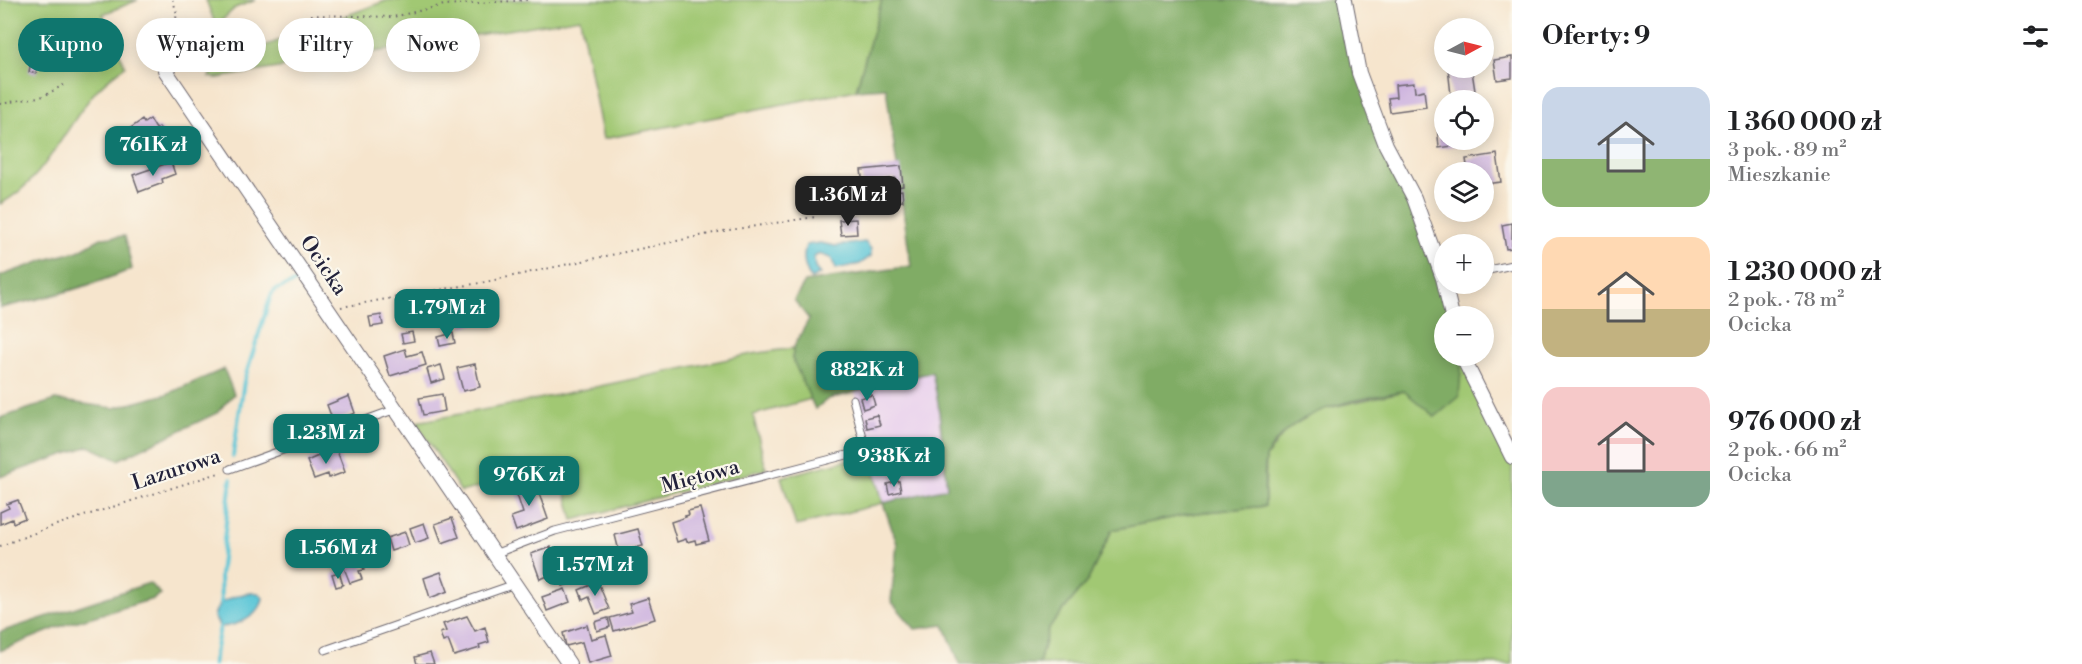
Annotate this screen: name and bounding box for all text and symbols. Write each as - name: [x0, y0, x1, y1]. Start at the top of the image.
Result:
- chip: Kupno: [18, 18, 124, 72]
- chip: Wynajem: [136, 18, 266, 72]
- chip: Filtry: [278, 18, 374, 72]
- chip: Nowe: [386, 18, 480, 72]
- north arrow: [1434, 18, 1494, 78]
- map controls: [1434, 18, 1494, 366]
- text: Oferty: 9: [1542, 20, 1650, 52]
- icon: filters: [2019, 20, 2052, 53]
- button: locate: [1434, 90, 1494, 150]
- text: 1 360 000 zł: [1728, 106, 1882, 138]
- icon: home: [1590, 111, 1662, 183]
- pin: 761K zł: [98, 126, 208, 177]
- text: 761K zł: [119, 133, 187, 158]
- text: 3 pok. · 89 m²: [1728, 138, 1846, 163]
- button: layers: [1434, 162, 1494, 222]
- text: Mieszkanie: [1728, 163, 1831, 188]
- pin: 1.36M zł: [786, 176, 910, 227]
- text: 1.36M zł: [809, 183, 887, 208]
- street label: Ocicka: [294, 231, 353, 301]
- button: +: [1434, 234, 1494, 294]
- text: 1 230 000 zł: [1728, 256, 1881, 288]
- icon: home: [1590, 261, 1662, 333]
- text: 2 pok. · 78 m²: [1728, 288, 1844, 313]
- pin: 1.79M zł: [385, 289, 509, 340]
- text: 1.79M zł: [408, 296, 486, 321]
- button: −: [1434, 306, 1494, 366]
- text: Ocicka: [1728, 313, 1792, 338]
- pin: 882K zł: [812, 351, 922, 402]
- text: 882K zł: [830, 358, 904, 383]
- text: 976 000 zł: [1728, 406, 1861, 438]
- icon: home: [1590, 411, 1662, 483]
- pin: 1.23M zł: [264, 414, 388, 465]
- text: 1.23M zł: [287, 421, 365, 446]
- pin: 938K zł: [839, 437, 949, 488]
- text: 2 pok. · 66 m²: [1728, 438, 1847, 463]
- street label: Lazurowa: [129, 443, 224, 497]
- text: 938K zł: [858, 444, 930, 469]
- street label: Miętowa: [658, 454, 743, 500]
- pin: 976K zł: [474, 456, 584, 507]
- text: 976K zł: [493, 463, 565, 488]
- text: Ocicka: [1728, 463, 1792, 488]
- pin: 1.56M zł: [276, 529, 400, 580]
- text: 1.56M zł: [299, 536, 377, 561]
- pin: 1.57M zł: [533, 546, 657, 597]
- text: 1.57M zł: [557, 553, 633, 578]

